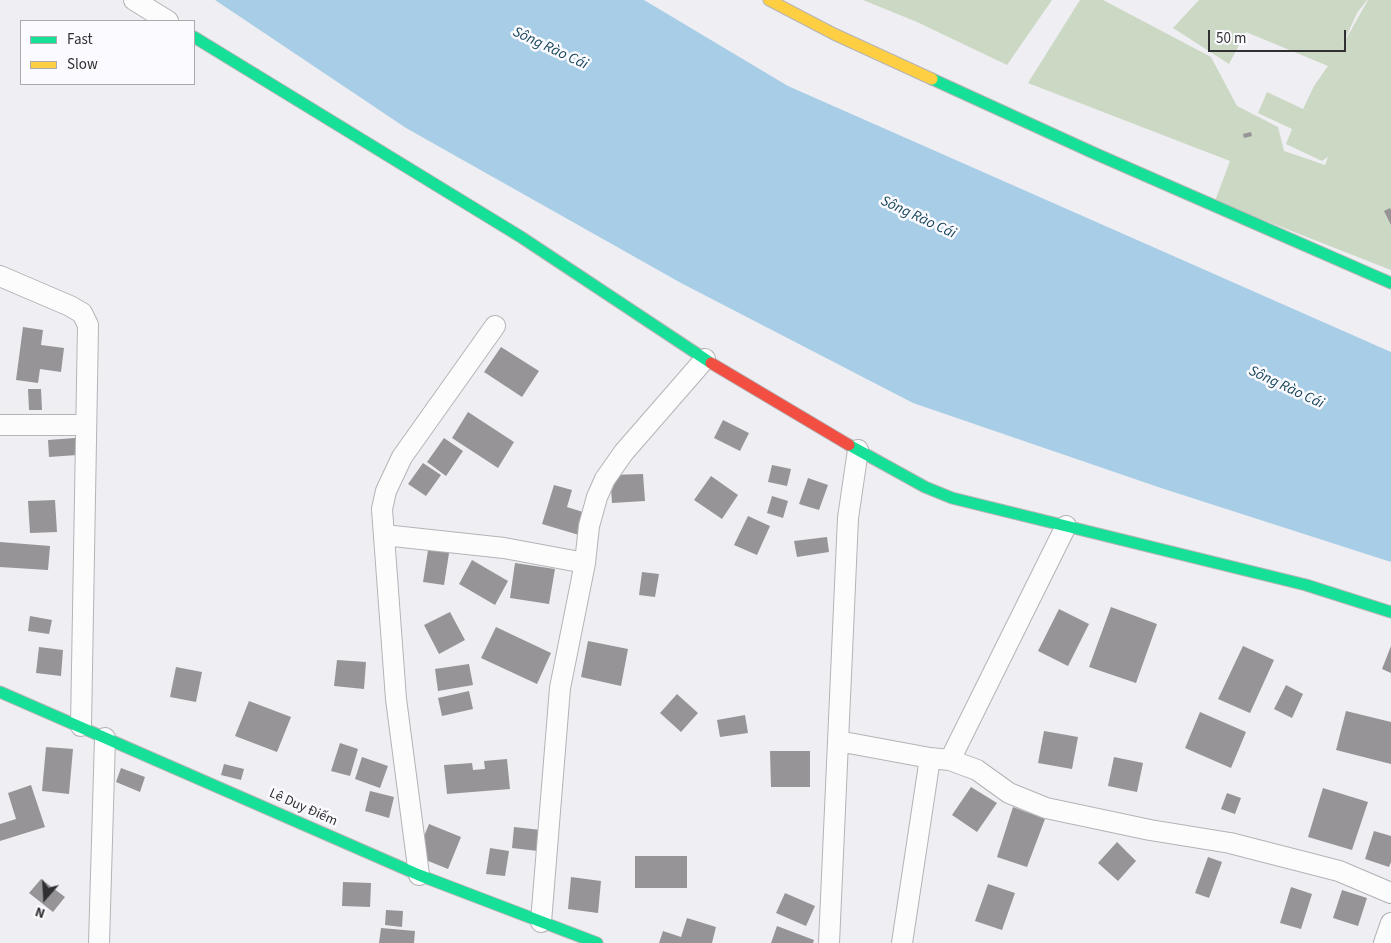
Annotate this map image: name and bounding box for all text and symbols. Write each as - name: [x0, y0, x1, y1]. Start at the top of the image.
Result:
- legend: [20, 20, 195, 85]
- scale bar: [1211, 20, 1348, 52]
- water label: Sông Rào Cái: [510, 24, 590, 74]
- text: 50 m: [1216, 28, 1246, 49]
- text: Fast: [67, 29, 93, 50]
- text: Slow: [67, 54, 98, 75]
- water label: Sông Rào Cái: [878, 193, 958, 243]
- water label: Sông Rào Cái: [1246, 363, 1326, 413]
- street label: Lê Duy Điếm: [266, 786, 340, 830]
- north arrow: [20, 873, 70, 923]
- text: N: [32, 901, 48, 923]

